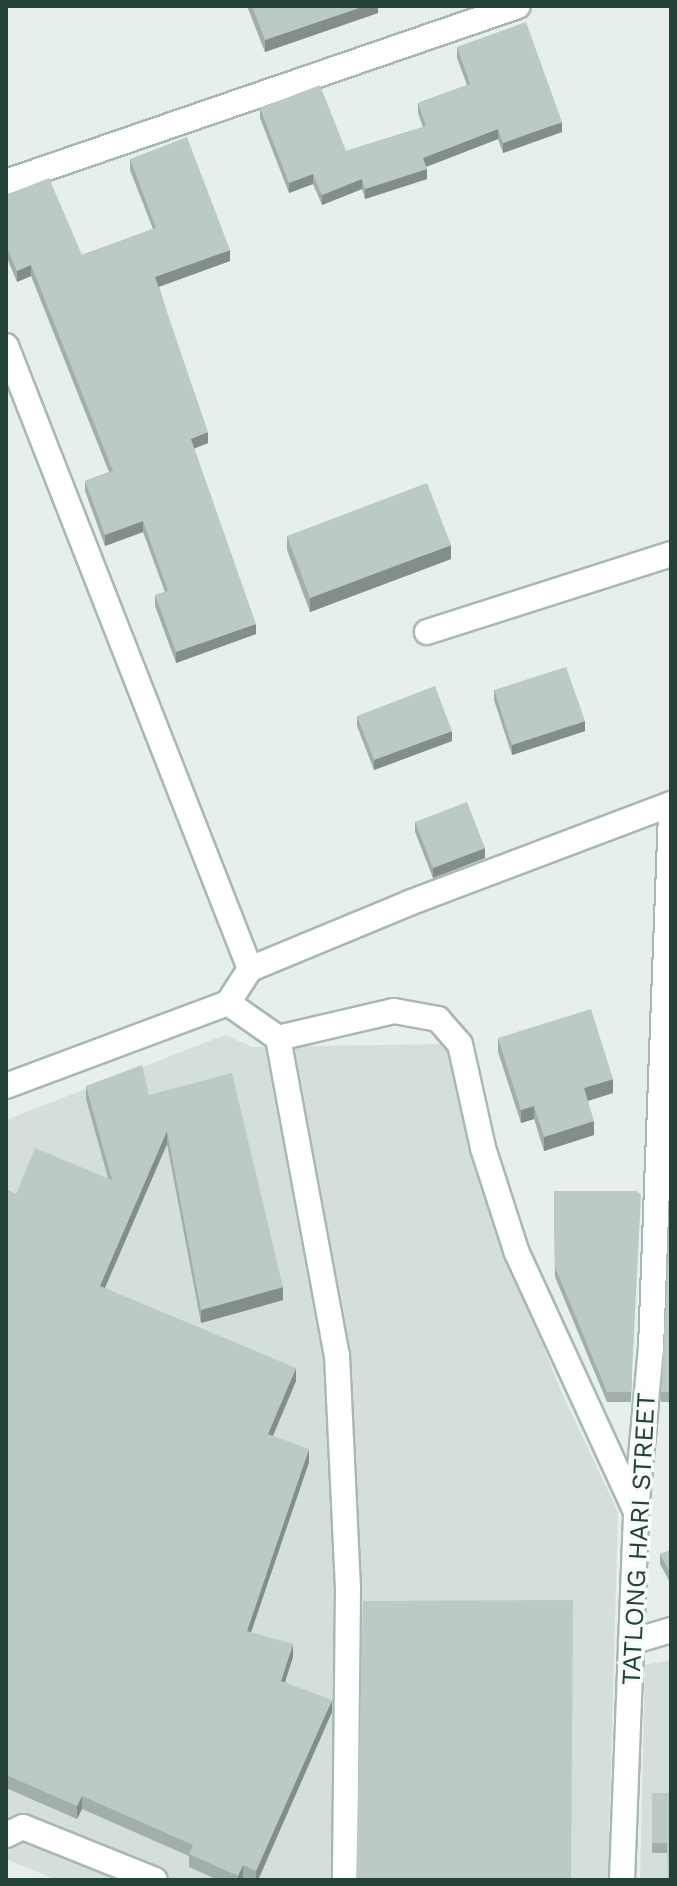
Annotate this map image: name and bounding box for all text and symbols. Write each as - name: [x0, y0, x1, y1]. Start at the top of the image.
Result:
- street label: TATLONG HARI STREET: [616, 1392, 662, 1686]

